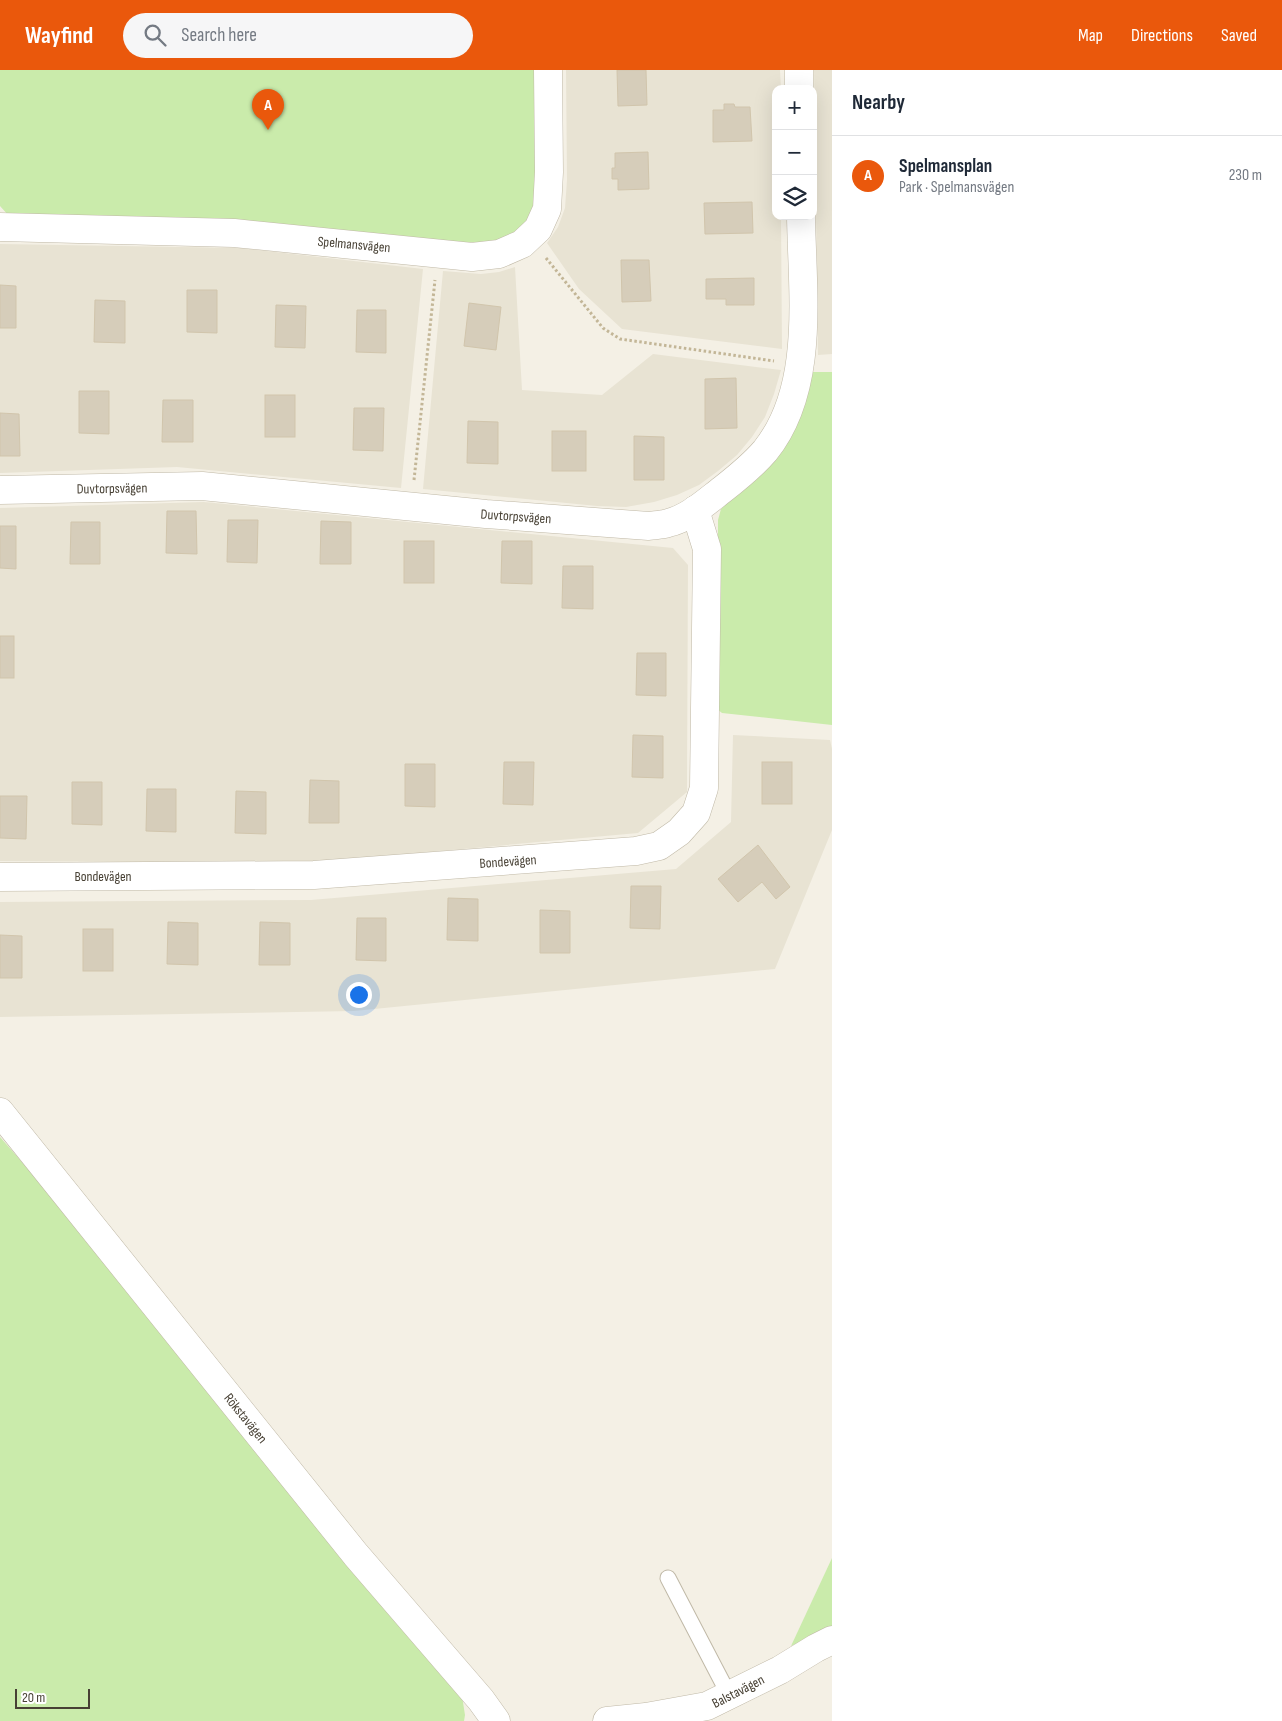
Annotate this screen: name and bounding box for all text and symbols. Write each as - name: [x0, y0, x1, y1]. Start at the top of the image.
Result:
- search box: [123, 13, 473, 58]
- text: Wayfind: [25, 21, 93, 50]
- icon: search: [141, 21, 169, 49]
- text: Search here: [181, 24, 257, 47]
- text: Map: [1078, 25, 1103, 46]
- text: Directions: [1131, 25, 1193, 46]
- text: Saved: [1221, 25, 1257, 46]
- map controls: [772, 85, 817, 220]
- button: +: [772, 85, 817, 130]
- pin: A: [252, 89, 284, 130]
- text: Nearby: [852, 90, 905, 115]
- button: −: [772, 130, 817, 175]
- text: Spelmansplan: [899, 155, 992, 178]
- text: A: [864, 166, 872, 185]
- text: 230 m: [1229, 166, 1262, 185]
- button: layers: [772, 175, 817, 220]
- text: Park · Spelmansvägen: [899, 178, 1014, 197]
- street label: Spelmansvägen: [317, 233, 391, 256]
- street label: Duvtorpsvägen: [76, 479, 148, 498]
- street label: Duvtorpsvägen: [480, 506, 552, 527]
- street label: Bondevägen: [479, 851, 537, 872]
- street label: Bondevägen: [74, 868, 132, 885]
- your location: [346, 982, 372, 1008]
- street label: Rökstavägen: [220, 1390, 271, 1447]
- street label: Balstavägen: [709, 1671, 767, 1712]
- scale bar: [15, 1686, 90, 1709]
- text: 20 m: [22, 1689, 45, 1706]

